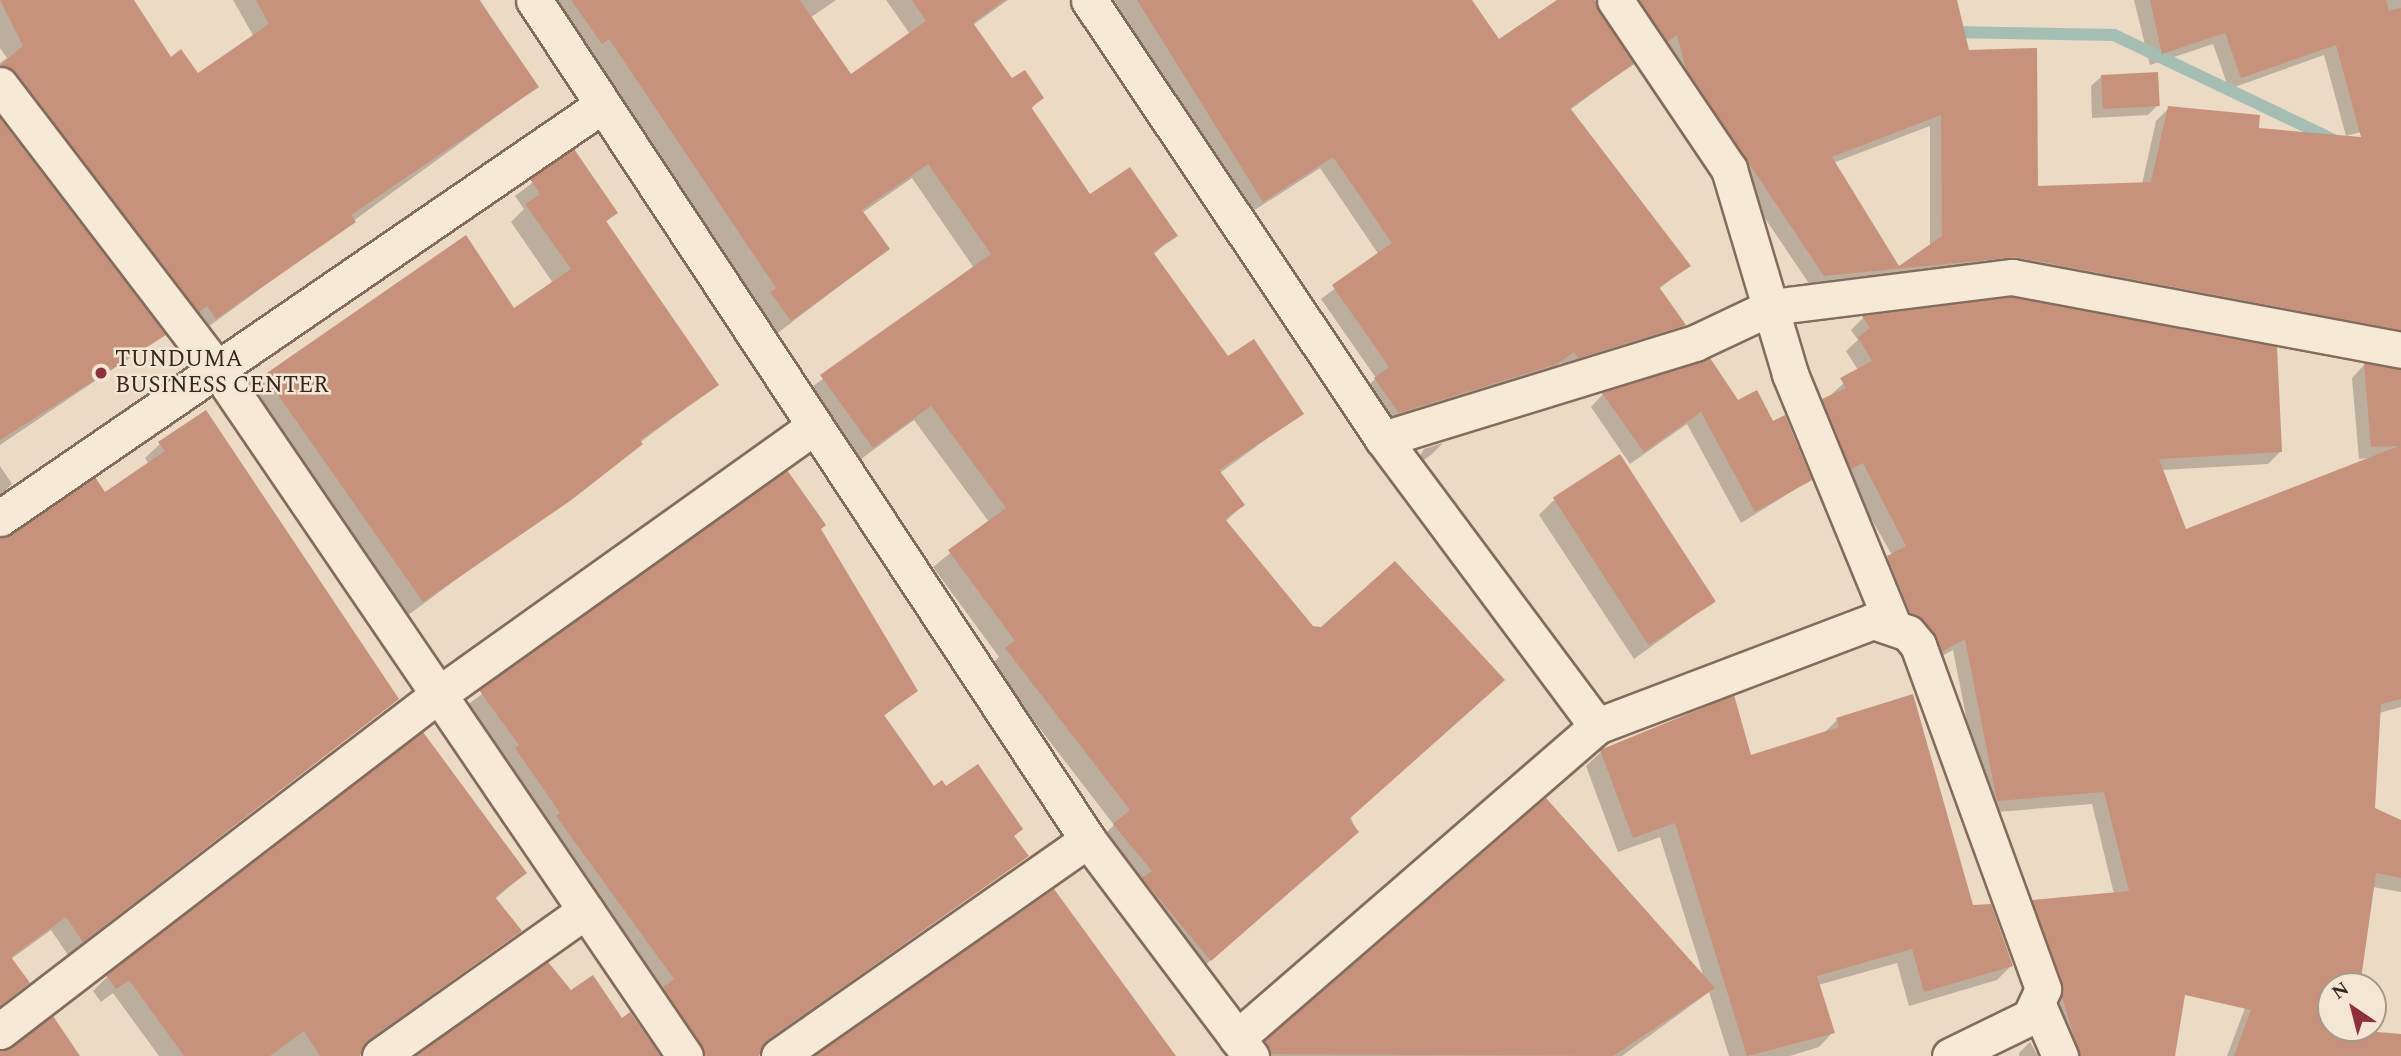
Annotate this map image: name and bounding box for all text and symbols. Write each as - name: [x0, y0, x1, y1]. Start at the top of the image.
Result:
- place label: TUNDUMA BUSINESS CENTER: [115, 346, 329, 400]
- marker: TUNDUMA BUSINESS CENTER: [93, 365, 109, 381]
- north arrow: [2317, 972, 2387, 1042]
- text: N: [2326, 975, 2355, 1007]

